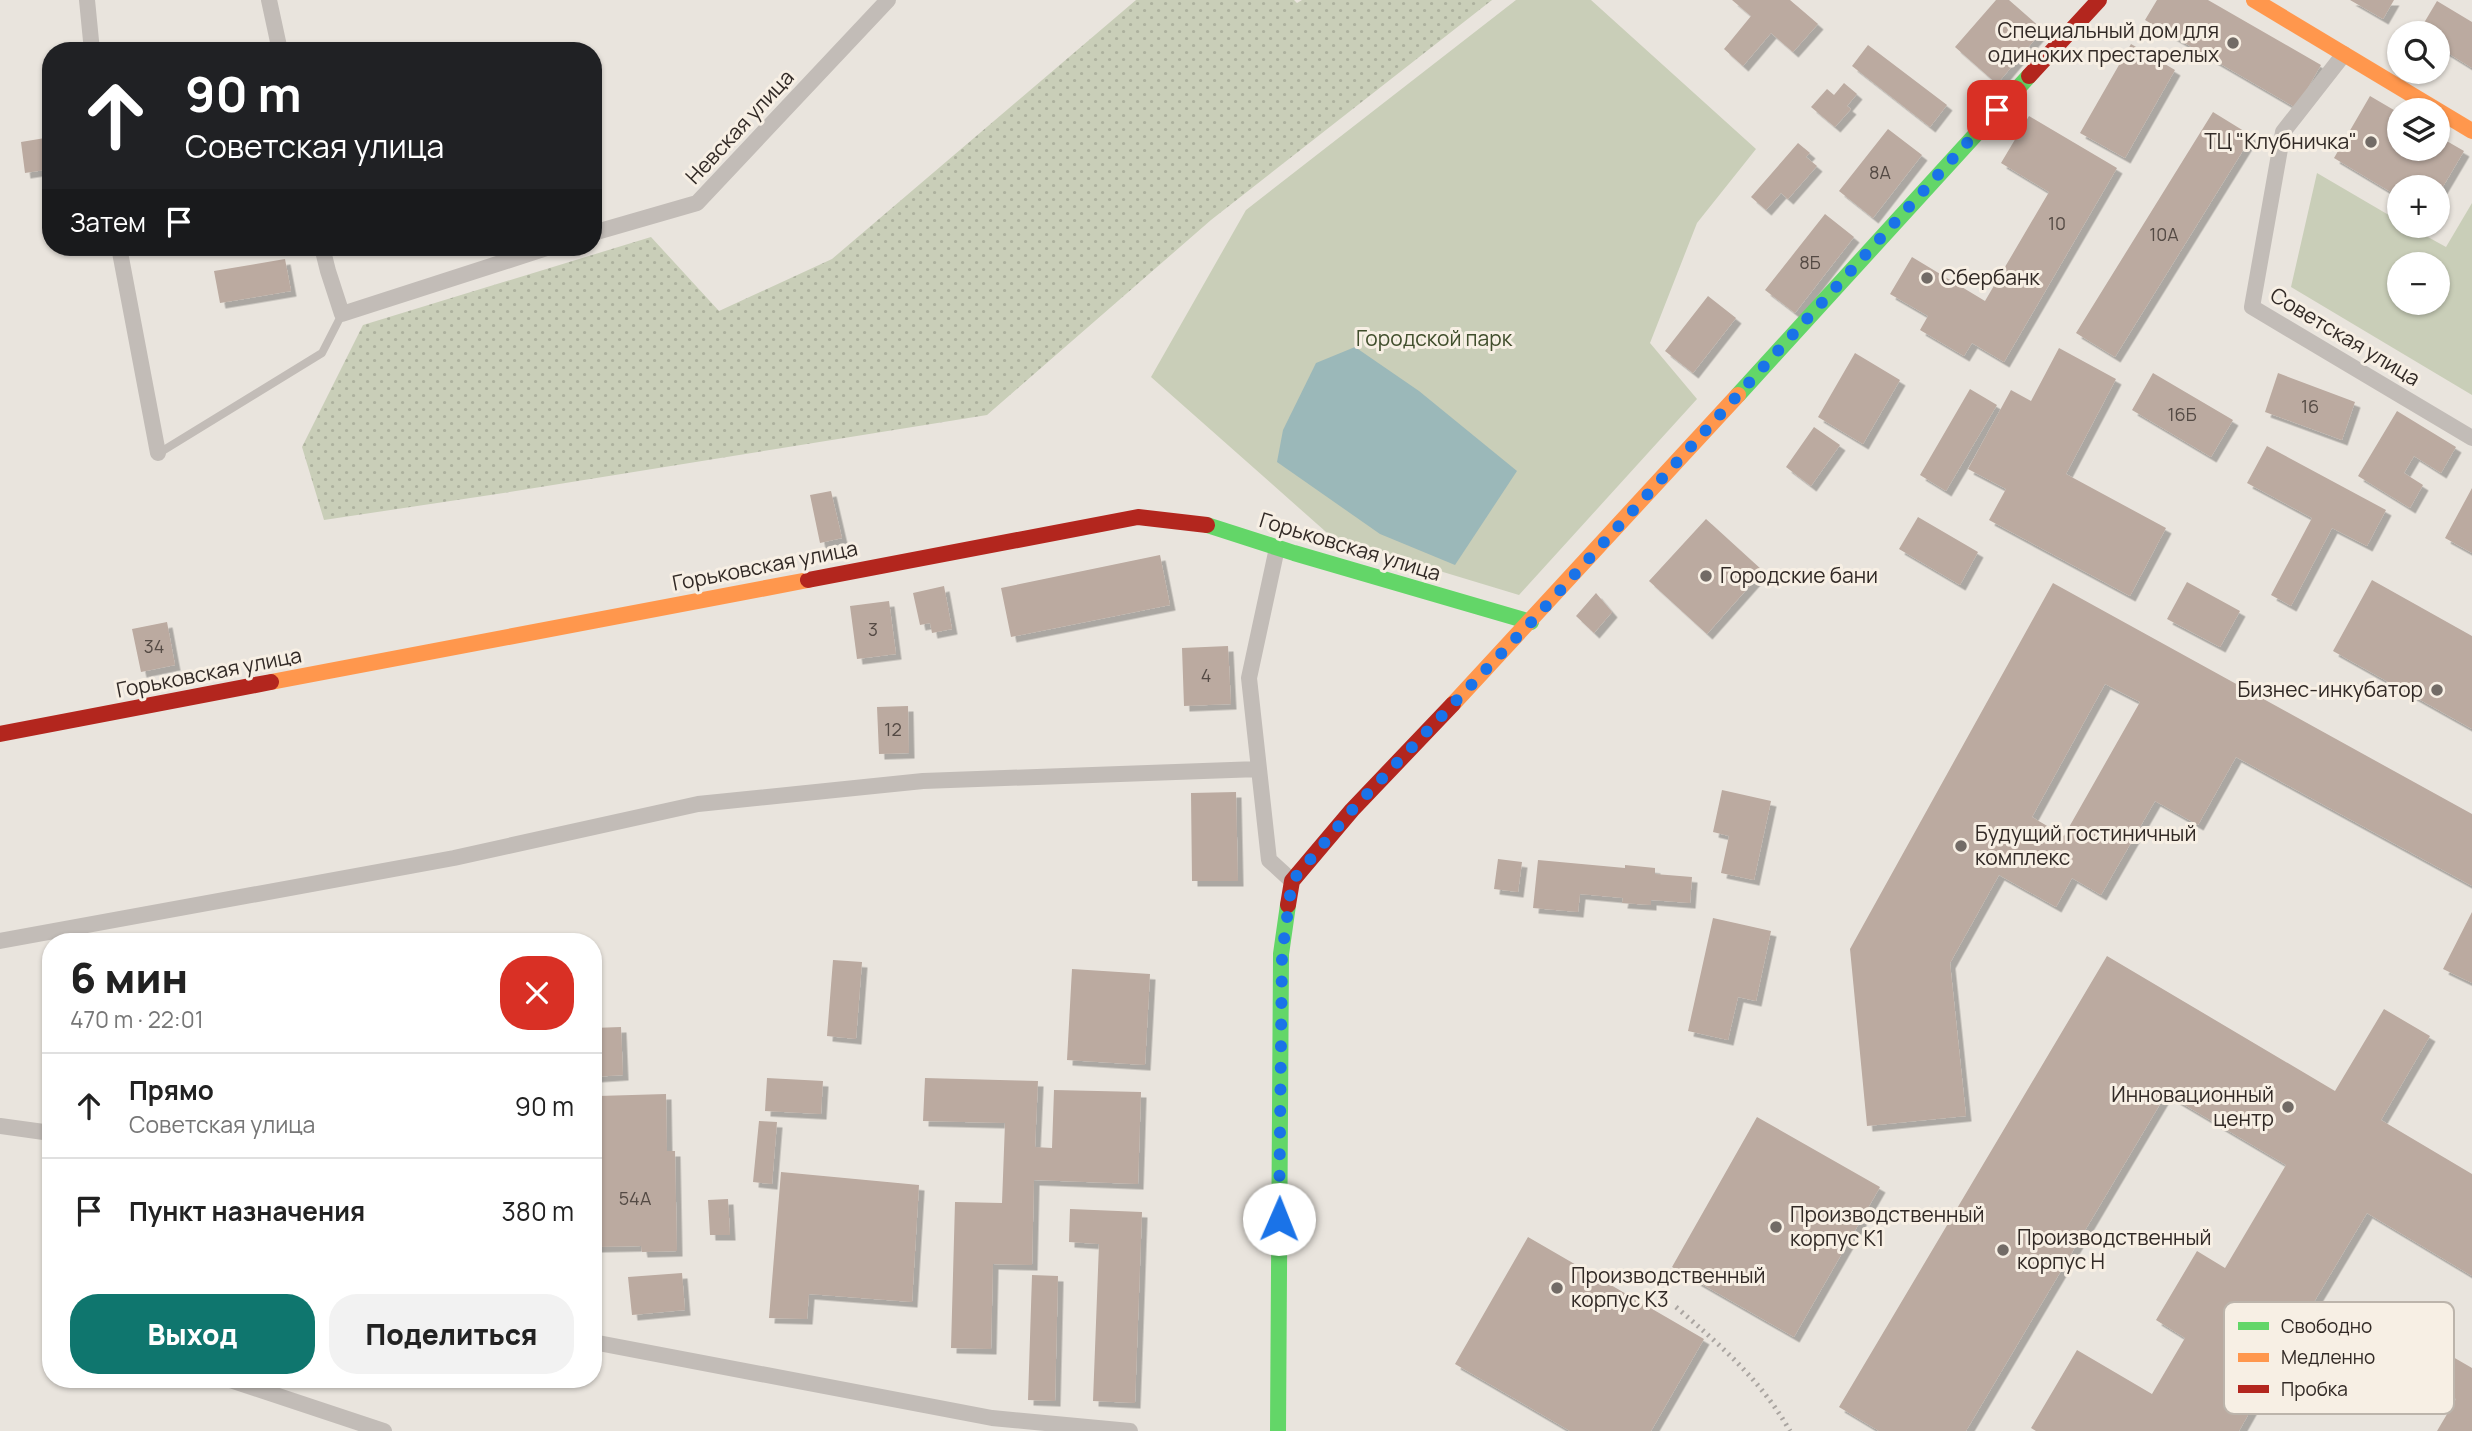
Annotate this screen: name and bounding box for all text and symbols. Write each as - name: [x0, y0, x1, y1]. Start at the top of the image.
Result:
- place label: Специальный дом для одиноких престарелых: [1988, 16, 2219, 68]
- map controls: [2387, 21, 2450, 315]
- button: search: [2387, 21, 2450, 84]
- marker: Специальный дом для одиноких престарелых: [2225, 35, 2241, 51]
- text: 90 m: [185, 60, 302, 127]
- street label: Невская улица: [679, 63, 800, 190]
- icon: ahead: [70, 70, 161, 161]
- pin: [1967, 80, 2027, 140]
- icon: arrive: [1978, 91, 2016, 129]
- button: layers: [2387, 98, 2450, 161]
- text: Советская улица: [185, 124, 444, 168]
- place label: ТЦ "Клубничка": [2204, 127, 2357, 155]
- marker: ТЦ "Клубничка": [2363, 134, 2379, 150]
- house number: 8А: [1869, 160, 1892, 184]
- button: +: [2387, 175, 2450, 238]
- icon: arrive: [160, 203, 198, 241]
- text: Затем: [70, 204, 146, 240]
- house number: 10: [2048, 211, 2066, 235]
- house number: 10А: [2149, 222, 2179, 246]
- house number: 8Б: [1799, 250, 1821, 274]
- button: −: [2387, 252, 2450, 315]
- place label: Сбербанк: [1941, 263, 2040, 291]
- marker: Сбербанк: [1919, 270, 1935, 286]
- street label: Советская улица: [2265, 280, 2426, 392]
- park label: Городской парк: [1356, 324, 1513, 352]
- house number: 16: [2301, 394, 2319, 418]
- house number: 16Б: [2167, 402, 2197, 426]
- street label: Горьковская улица: [1256, 505, 1444, 587]
- street label: Горьковская улица: [670, 533, 860, 597]
- place label: Городские бани: [1720, 561, 1878, 589]
- marker: Городские бани: [1698, 568, 1714, 584]
- house number: 3: [868, 617, 878, 641]
- house number: 34: [144, 634, 164, 658]
- street label: Горьковская улица: [114, 640, 304, 704]
- house number: 4: [1201, 663, 1211, 687]
- place label: Бизнес-инкубатор: [2238, 675, 2423, 703]
- marker: Бизнес-инкубатор: [2429, 682, 2445, 698]
- house number: 12: [884, 717, 902, 741]
- place label: Будущий гостиничный комплекс: [1975, 819, 2196, 871]
- marker: Будущий гостиничный комплекс: [1953, 838, 1969, 854]
- text: 6 мин: [70, 948, 188, 1006]
- button: close: [500, 956, 574, 1030]
- text: 470 m · 22:01: [70, 1003, 204, 1035]
- text: Прямо: [129, 1072, 214, 1108]
- place label: Инновационный центр: [2111, 1080, 2274, 1132]
- icon: ahead: [70, 1087, 108, 1125]
- text: 90 m: [515, 1088, 574, 1124]
- marker: Инновационный центр: [2280, 1099, 2296, 1115]
- text: Советская улица: [129, 1108, 315, 1140]
- position arrow: [1242, 1182, 1316, 1256]
- house number: 54А: [619, 1186, 652, 1210]
- icon: arrive: [70, 1192, 108, 1230]
- text: Пункт назначения: [129, 1193, 365, 1229]
- text: 380 m: [501, 1193, 574, 1229]
- place label: Производственный корпус K1: [1790, 1200, 1985, 1252]
- marker: Производственный корпус K1: [1768, 1219, 1784, 1235]
- place label: Производственный корпус H: [2017, 1223, 2212, 1275]
- marker: Производственный корпус H: [1995, 1242, 2011, 1258]
- place label: Производственный корпус K3: [1571, 1261, 1766, 1313]
- marker: Производственный корпус K3: [1549, 1280, 1565, 1296]
- button: Выход: [70, 1294, 315, 1374]
- button: Поделиться: [329, 1294, 574, 1374]
- legend: [2224, 1302, 2454, 1414]
- text: Свободно: [2281, 1313, 2372, 1339]
- text: Медленно: [2281, 1344, 2375, 1370]
- text: Пробка: [2281, 1376, 2348, 1402]

